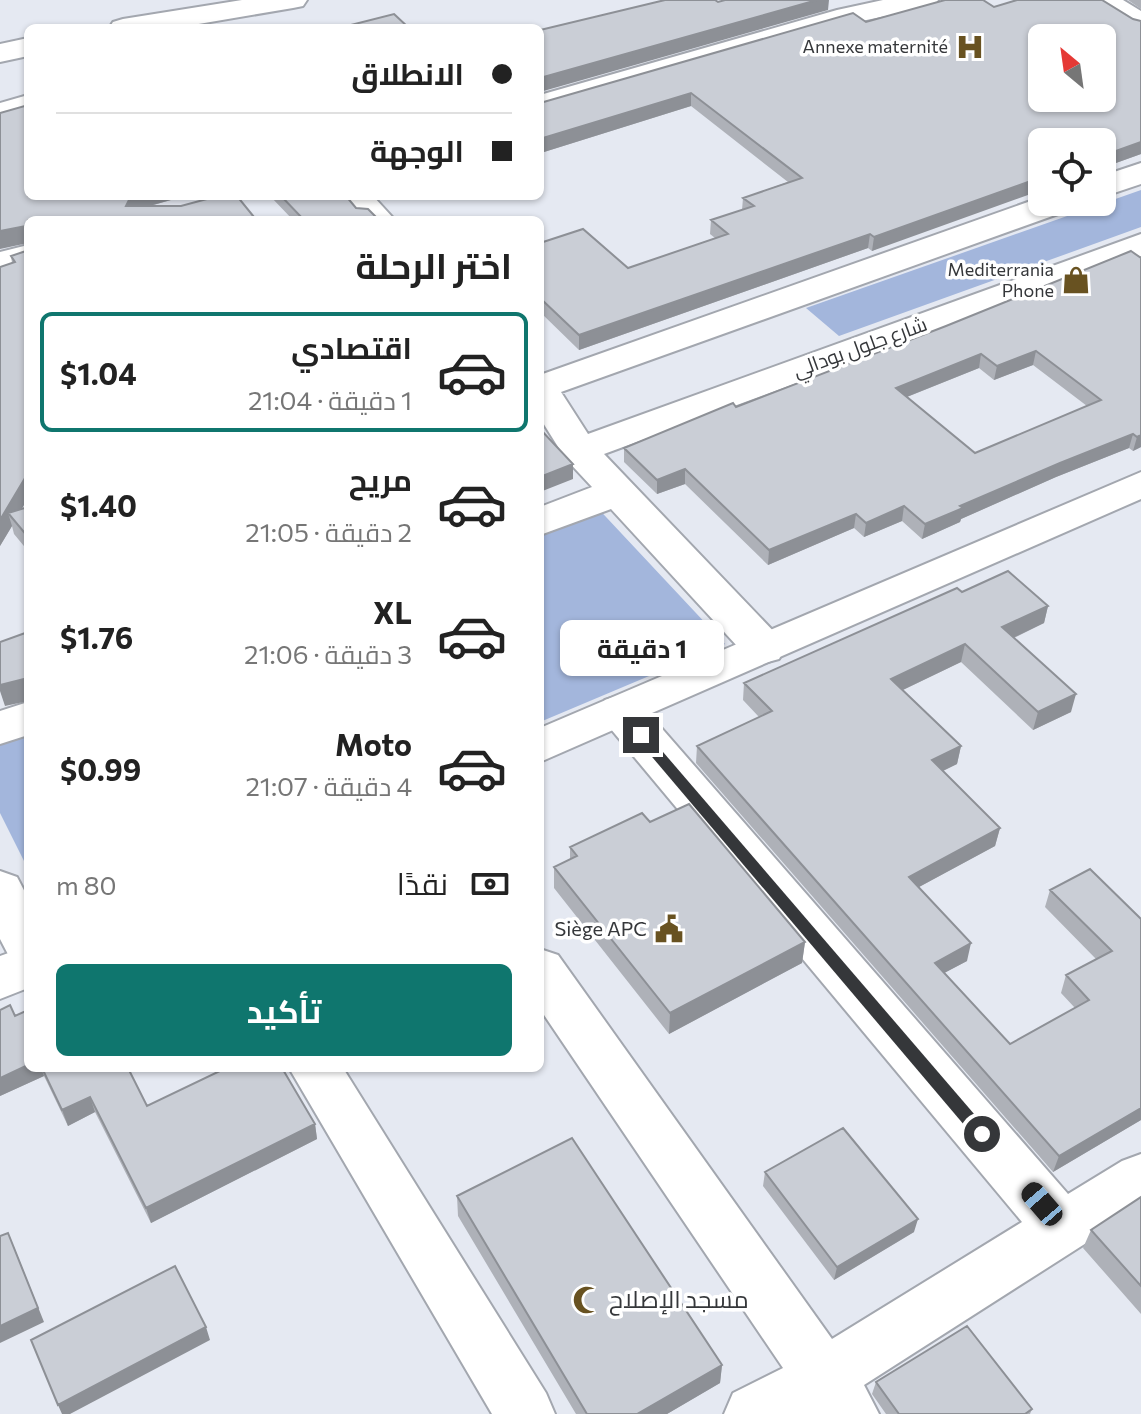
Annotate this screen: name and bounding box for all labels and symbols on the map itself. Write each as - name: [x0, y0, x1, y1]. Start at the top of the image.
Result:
- north arrow: [1028, 24, 1116, 112]
- hospital icon: Annexe maternité: [955, 32, 985, 62]
- place label: Annexe maternité: [803, 35, 948, 57]
- place label: Mediterrania Phone: [948, 258, 1054, 301]
- shop icon: Mediterrania Phone: [1061, 265, 1091, 295]
- street label: شارع جلول بودالي: [789, 311, 932, 386]
- callout: 1 دقيقة: [559, 619, 723, 675]
- route end: [623, 717, 659, 753]
- public building icon: Siège APC: [654, 914, 684, 944]
- place label: Siège APC: [555, 916, 647, 940]
- route start: [964, 1116, 1000, 1152]
- car: [1017, 1178, 1067, 1230]
- place label: مسجد الإصلاح: [609, 1284, 749, 1316]
- mosque icon: مسجد الإصلاح: [572, 1285, 602, 1315]

